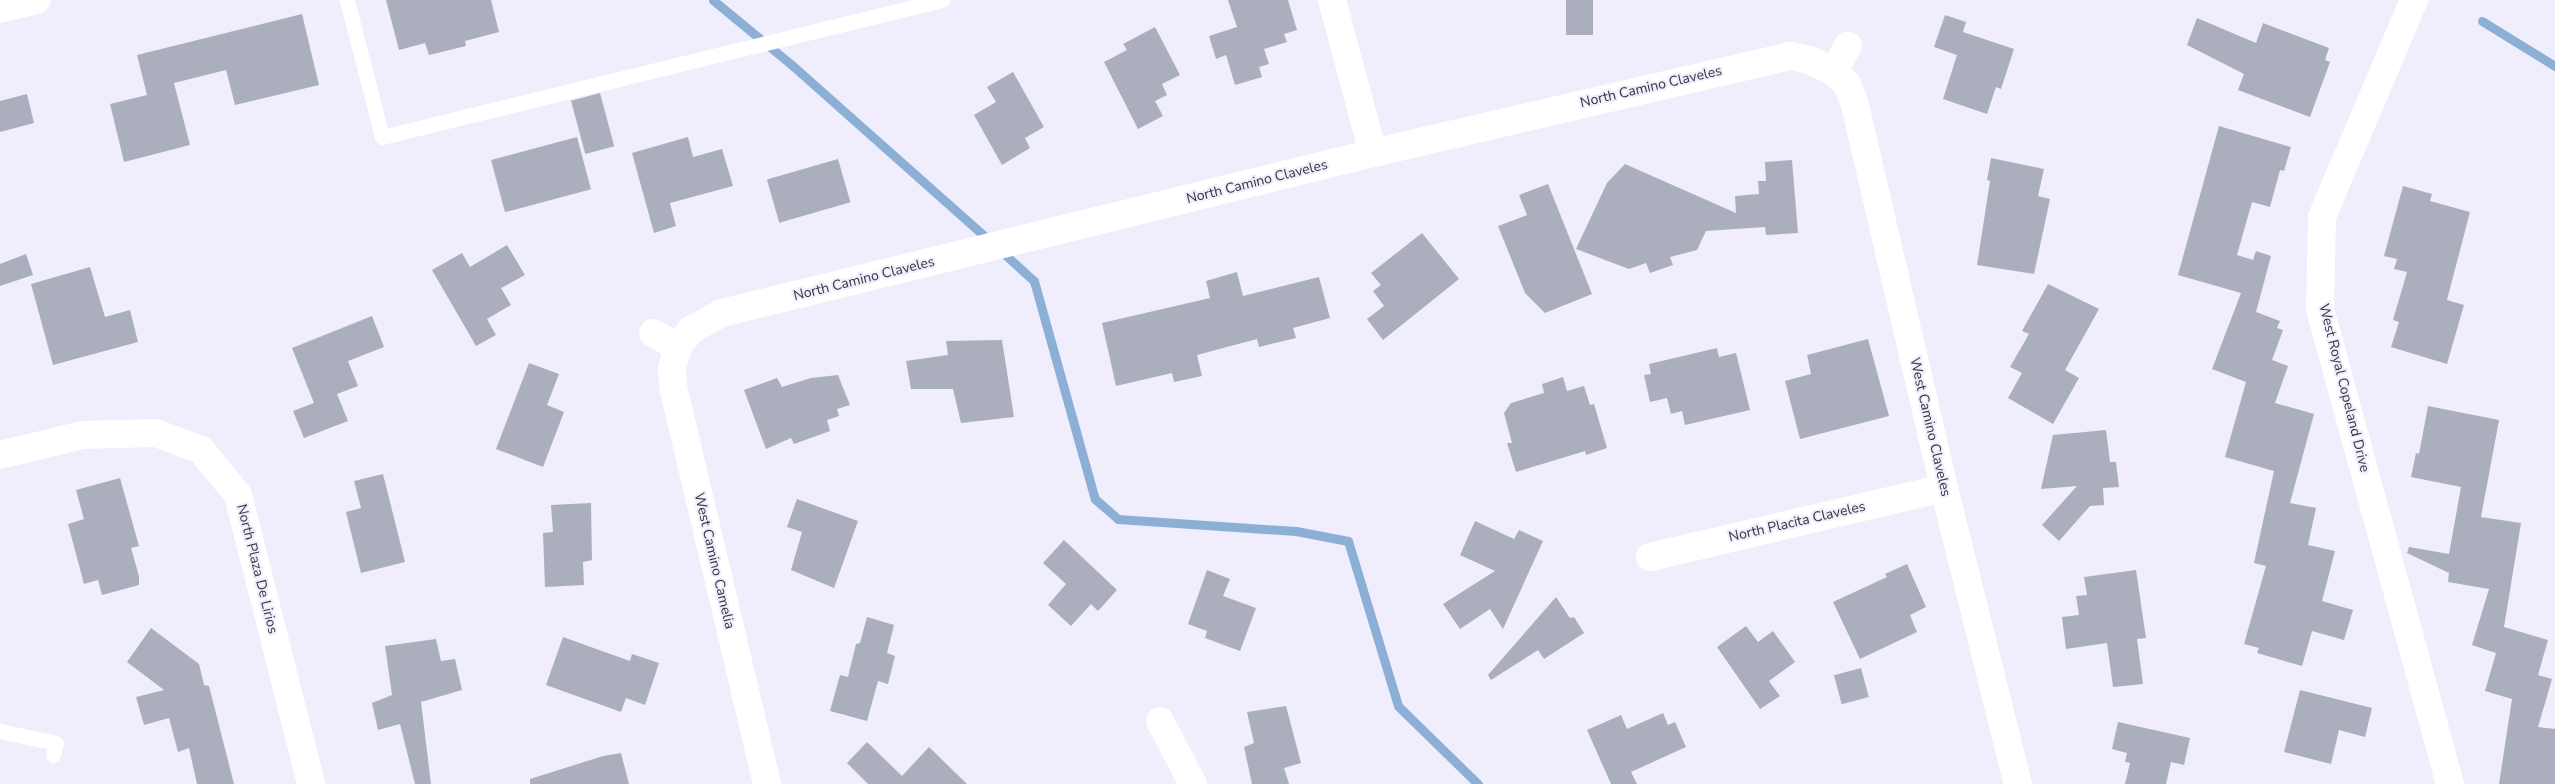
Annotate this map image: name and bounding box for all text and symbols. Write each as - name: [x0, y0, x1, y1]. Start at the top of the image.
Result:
- street label: North Camino Claveles: [1579, 63, 1723, 111]
- street label: North Camino Claveles: [1185, 156, 1329, 208]
- street label: North Camino Claveles: [792, 253, 936, 305]
- street label: West Royal Copeland Drive: [2315, 302, 2373, 474]
- street label: West Camino Claveles: [1906, 356, 1954, 498]
- street label: West Camino Camelia: [690, 491, 738, 631]
- street label: North Placita Claveles: [1727, 498, 1867, 546]
- street label: North Plaza De Lirios: [233, 502, 281, 636]

